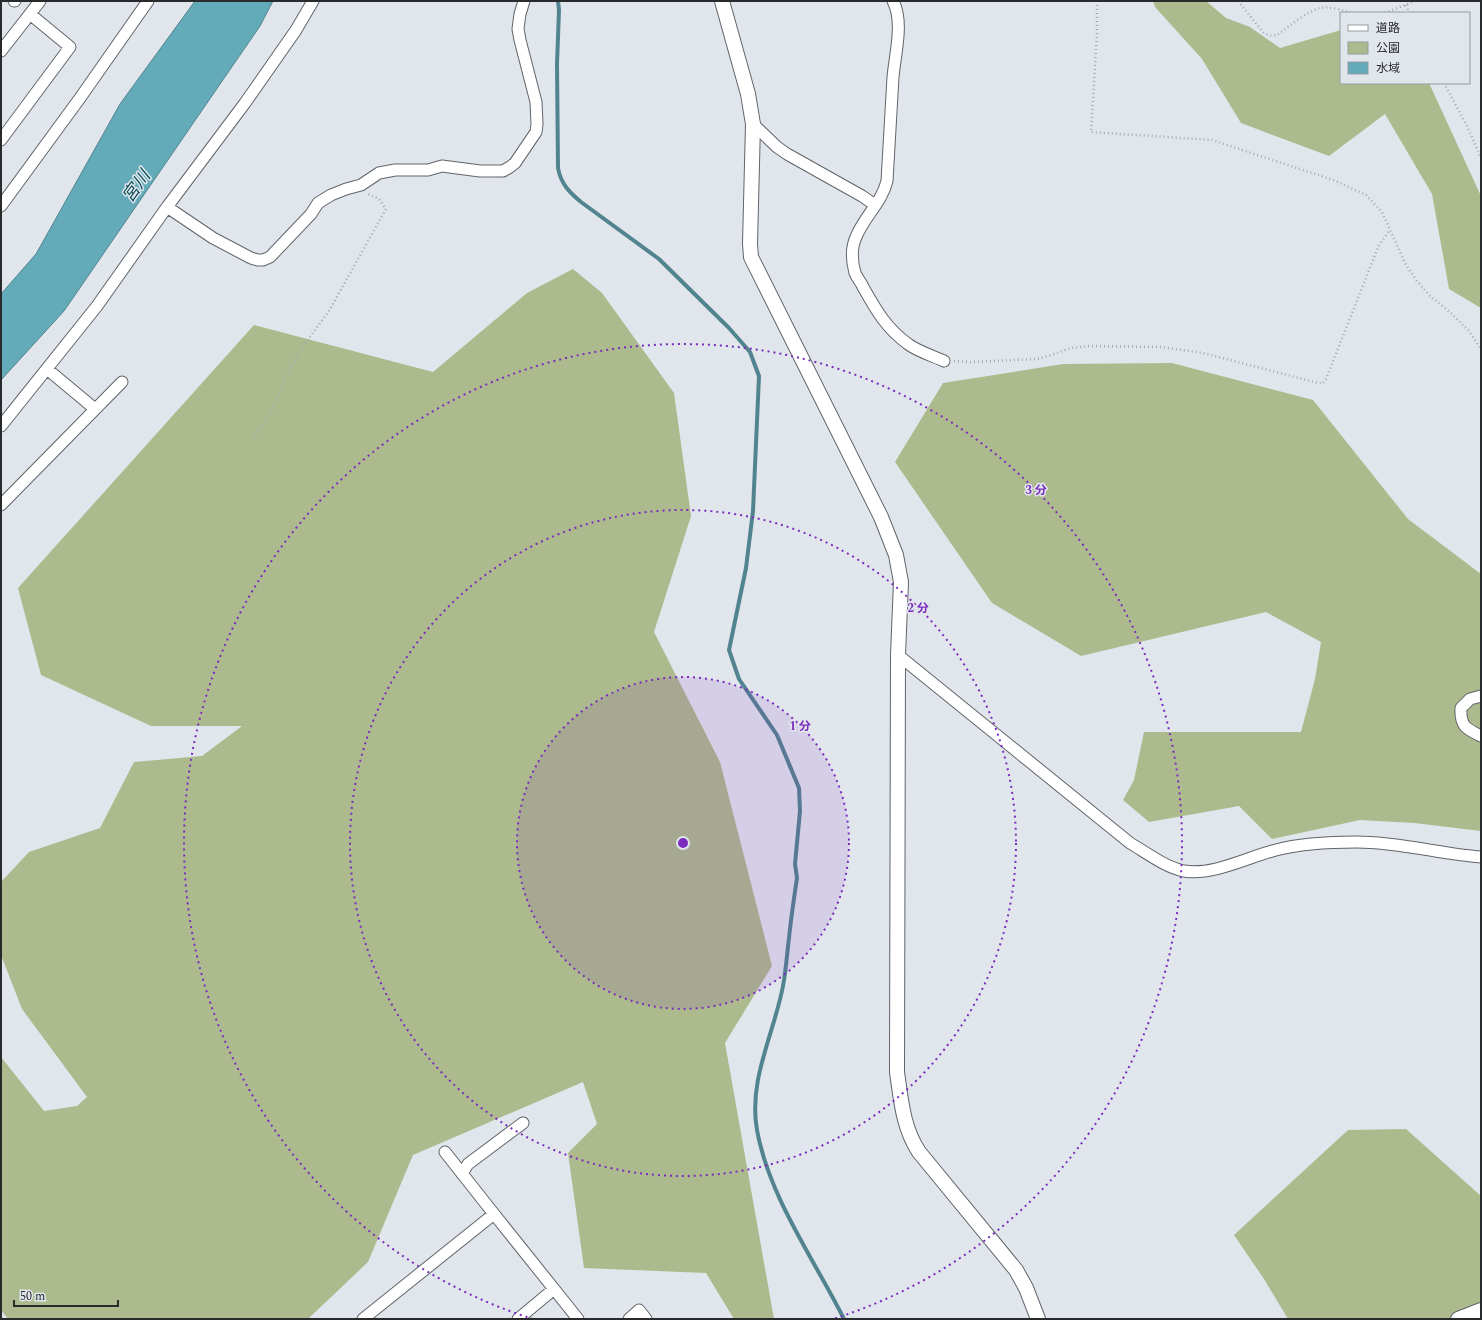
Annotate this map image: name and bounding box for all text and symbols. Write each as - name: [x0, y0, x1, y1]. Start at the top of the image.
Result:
- legend: [1340, 12, 1470, 84]
- text: 道路: [1376, 19, 1400, 38]
- text: 公園: [1376, 39, 1400, 58]
- text: 水域: [1376, 59, 1400, 78]
- water label: 宮川: [116, 164, 158, 208]
- text: 3 分: [1025, 481, 1047, 500]
- text: 2 分: [907, 599, 929, 618]
- text: 1 分: [789, 717, 811, 736]
- centre of rings: [676, 836, 690, 850]
- scale bar: [14, 1282, 118, 1308]
- text: 50 m: [20, 1287, 45, 1306]

